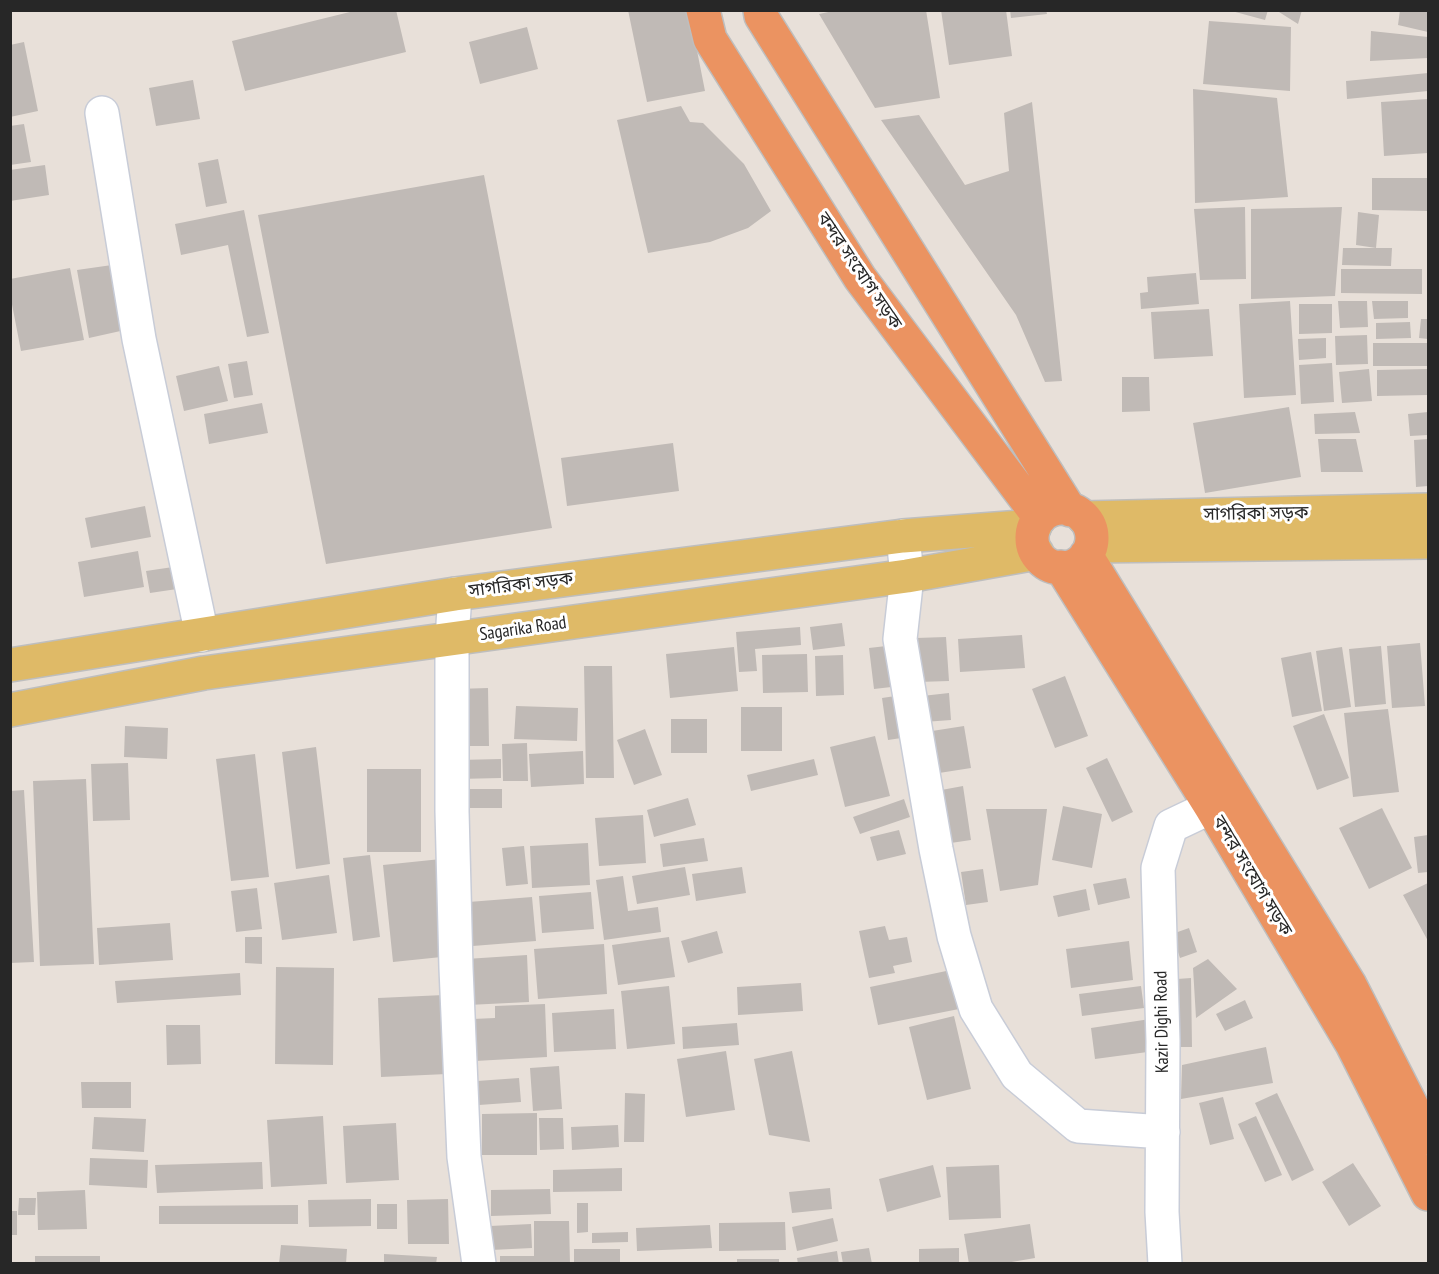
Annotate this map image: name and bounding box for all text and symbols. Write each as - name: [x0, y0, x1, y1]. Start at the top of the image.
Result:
- street label: বন্দর সংযোগ সড়ক: [812, 208, 906, 334]
- street label: সাগরিকা সড়ক: [1203, 502, 1309, 526]
- street label: সাগরিকা সড়ক: [468, 568, 574, 602]
- street label: Sagarika Road: [478, 612, 568, 646]
- street label: বন্দর সংযোগ সড়ক: [1208, 812, 1296, 940]
- street label: Kazir Dighi Road: [1150, 971, 1174, 1073]

